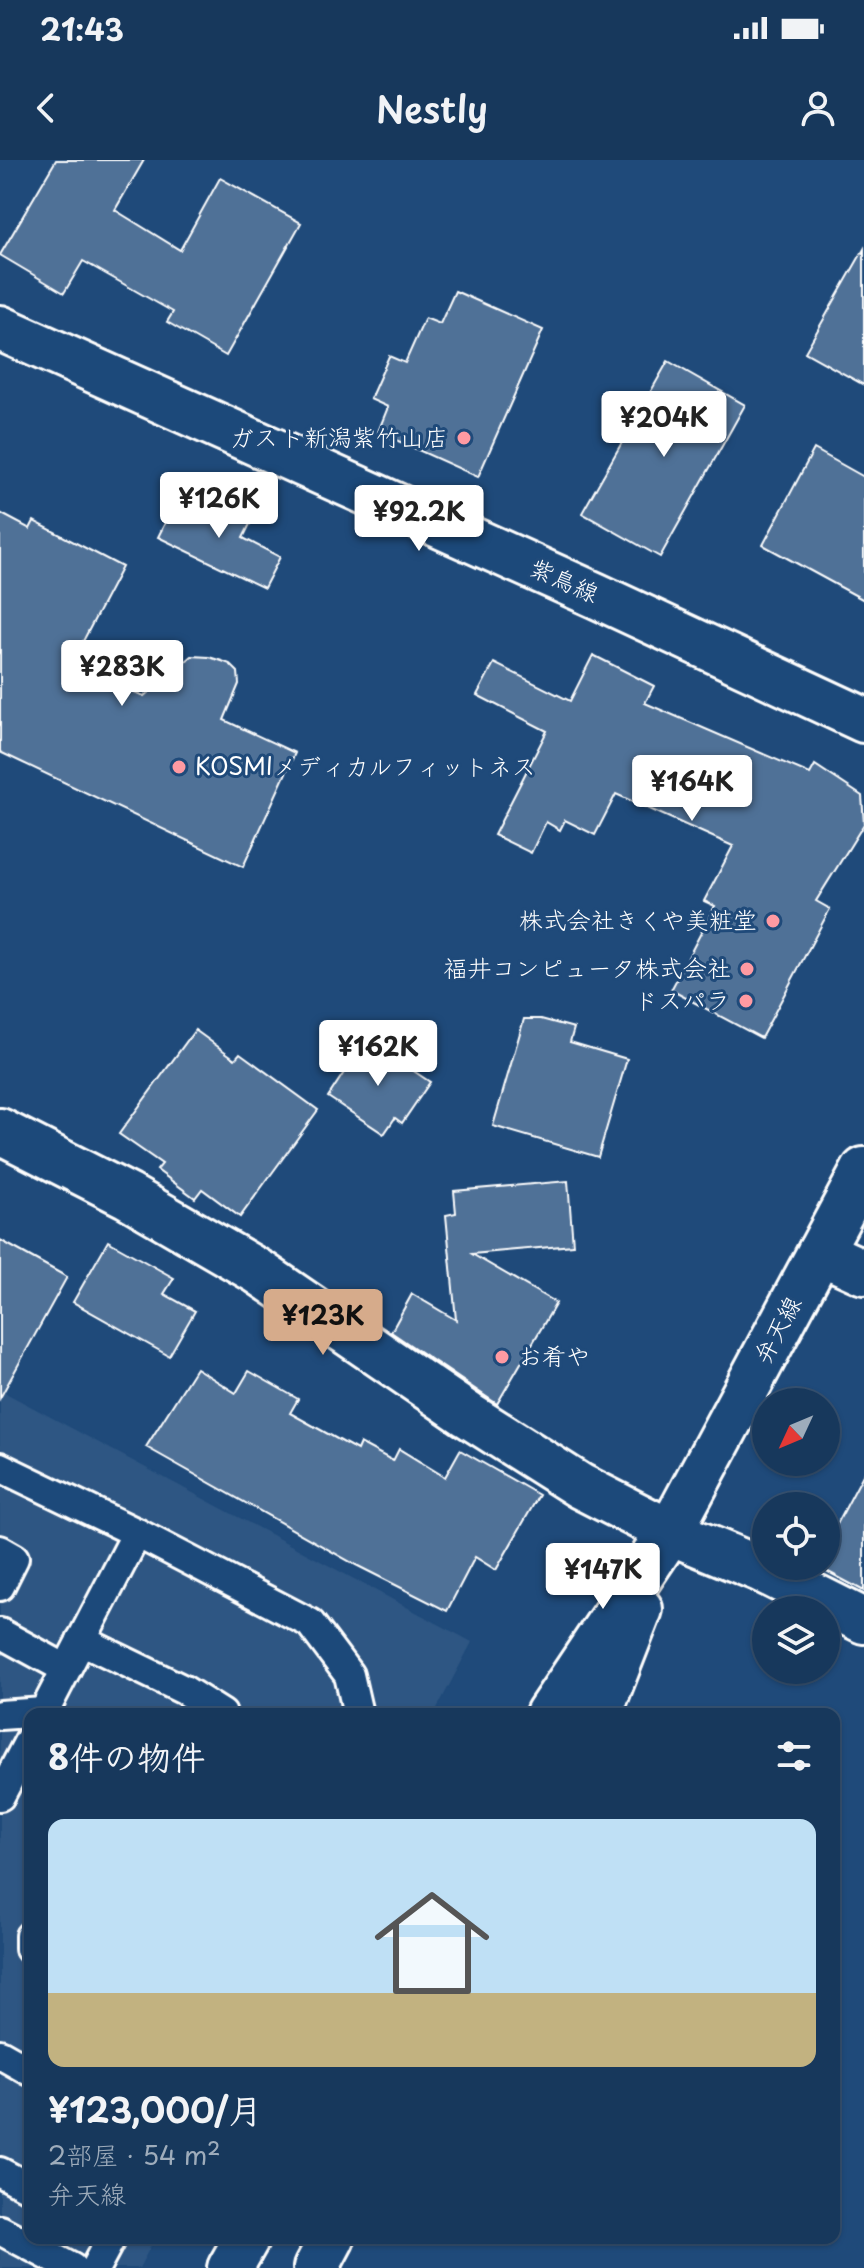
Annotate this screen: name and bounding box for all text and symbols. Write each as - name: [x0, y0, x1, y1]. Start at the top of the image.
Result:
- text: 21:43: [40, 6, 124, 51]
- text: Nestly: [376, 81, 488, 135]
- icon: back: [24, 86, 68, 130]
- icon: person: [796, 86, 840, 130]
- pin: ¥204K: [608, 391, 720, 459]
- text: ¥204K: [619, 397, 709, 436]
- place label: ガスト新潟紫竹山店: [230, 418, 448, 454]
- marker: ガスト新潟紫竹山店: [455, 429, 473, 447]
- pin: ¥126K: [163, 472, 275, 540]
- text: ¥126K: [178, 478, 260, 517]
- pin: ¥92.2K: [354, 485, 484, 553]
- text: ¥92.2K: [373, 491, 465, 530]
- street label: 紫鳥線: [525, 548, 605, 610]
- pin: ¥283K: [66, 640, 178, 708]
- text: ¥283K: [79, 646, 165, 685]
- place label: KOSMIメディカルフィットネス: [195, 747, 536, 783]
- pin: ¥164K: [636, 755, 748, 823]
- marker: KOSMIメディカルフィットネス: [170, 758, 188, 776]
- text: ¥164K: [650, 761, 734, 800]
- place label: 株式会社きくや美粧堂: [519, 901, 757, 937]
- marker: 株式会社きくや美粧堂: [764, 912, 782, 930]
- place label: 福井コンピュータ株式会社: [443, 949, 731, 985]
- marker: 福井コンピュータ株式会社: [738, 960, 756, 978]
- place label: ドスパラ: [634, 981, 730, 1017]
- marker: ドスパラ: [737, 992, 755, 1010]
- pin: ¥162K: [322, 1020, 434, 1088]
- text: ¥162K: [337, 1026, 419, 1065]
- pin: ¥123K: [267, 1289, 379, 1357]
- street label: 弁天線: [743, 1289, 809, 1369]
- text: ¥123K: [282, 1295, 364, 1334]
- place label: お肴や: [518, 1337, 590, 1373]
- marker: お肴や: [493, 1348, 511, 1366]
- north arrow: [752, 1388, 840, 1476]
- map controls: [752, 1388, 840, 1684]
- button: locate: [752, 1492, 840, 1580]
- pin: ¥147K: [547, 1543, 659, 1611]
- text: ¥147K: [564, 1549, 642, 1588]
- button: layers: [752, 1596, 840, 1684]
- text: 8件の物件: [48, 1730, 205, 1782]
- icon: filters: [772, 1734, 816, 1778]
- icon: home: [360, 1871, 504, 2015]
- text: ¥123,000/月: [48, 2083, 262, 2135]
- text: 2部屋 · 54 m²: [48, 2135, 221, 2174]
- text: 弁天線: [48, 2174, 126, 2213]

